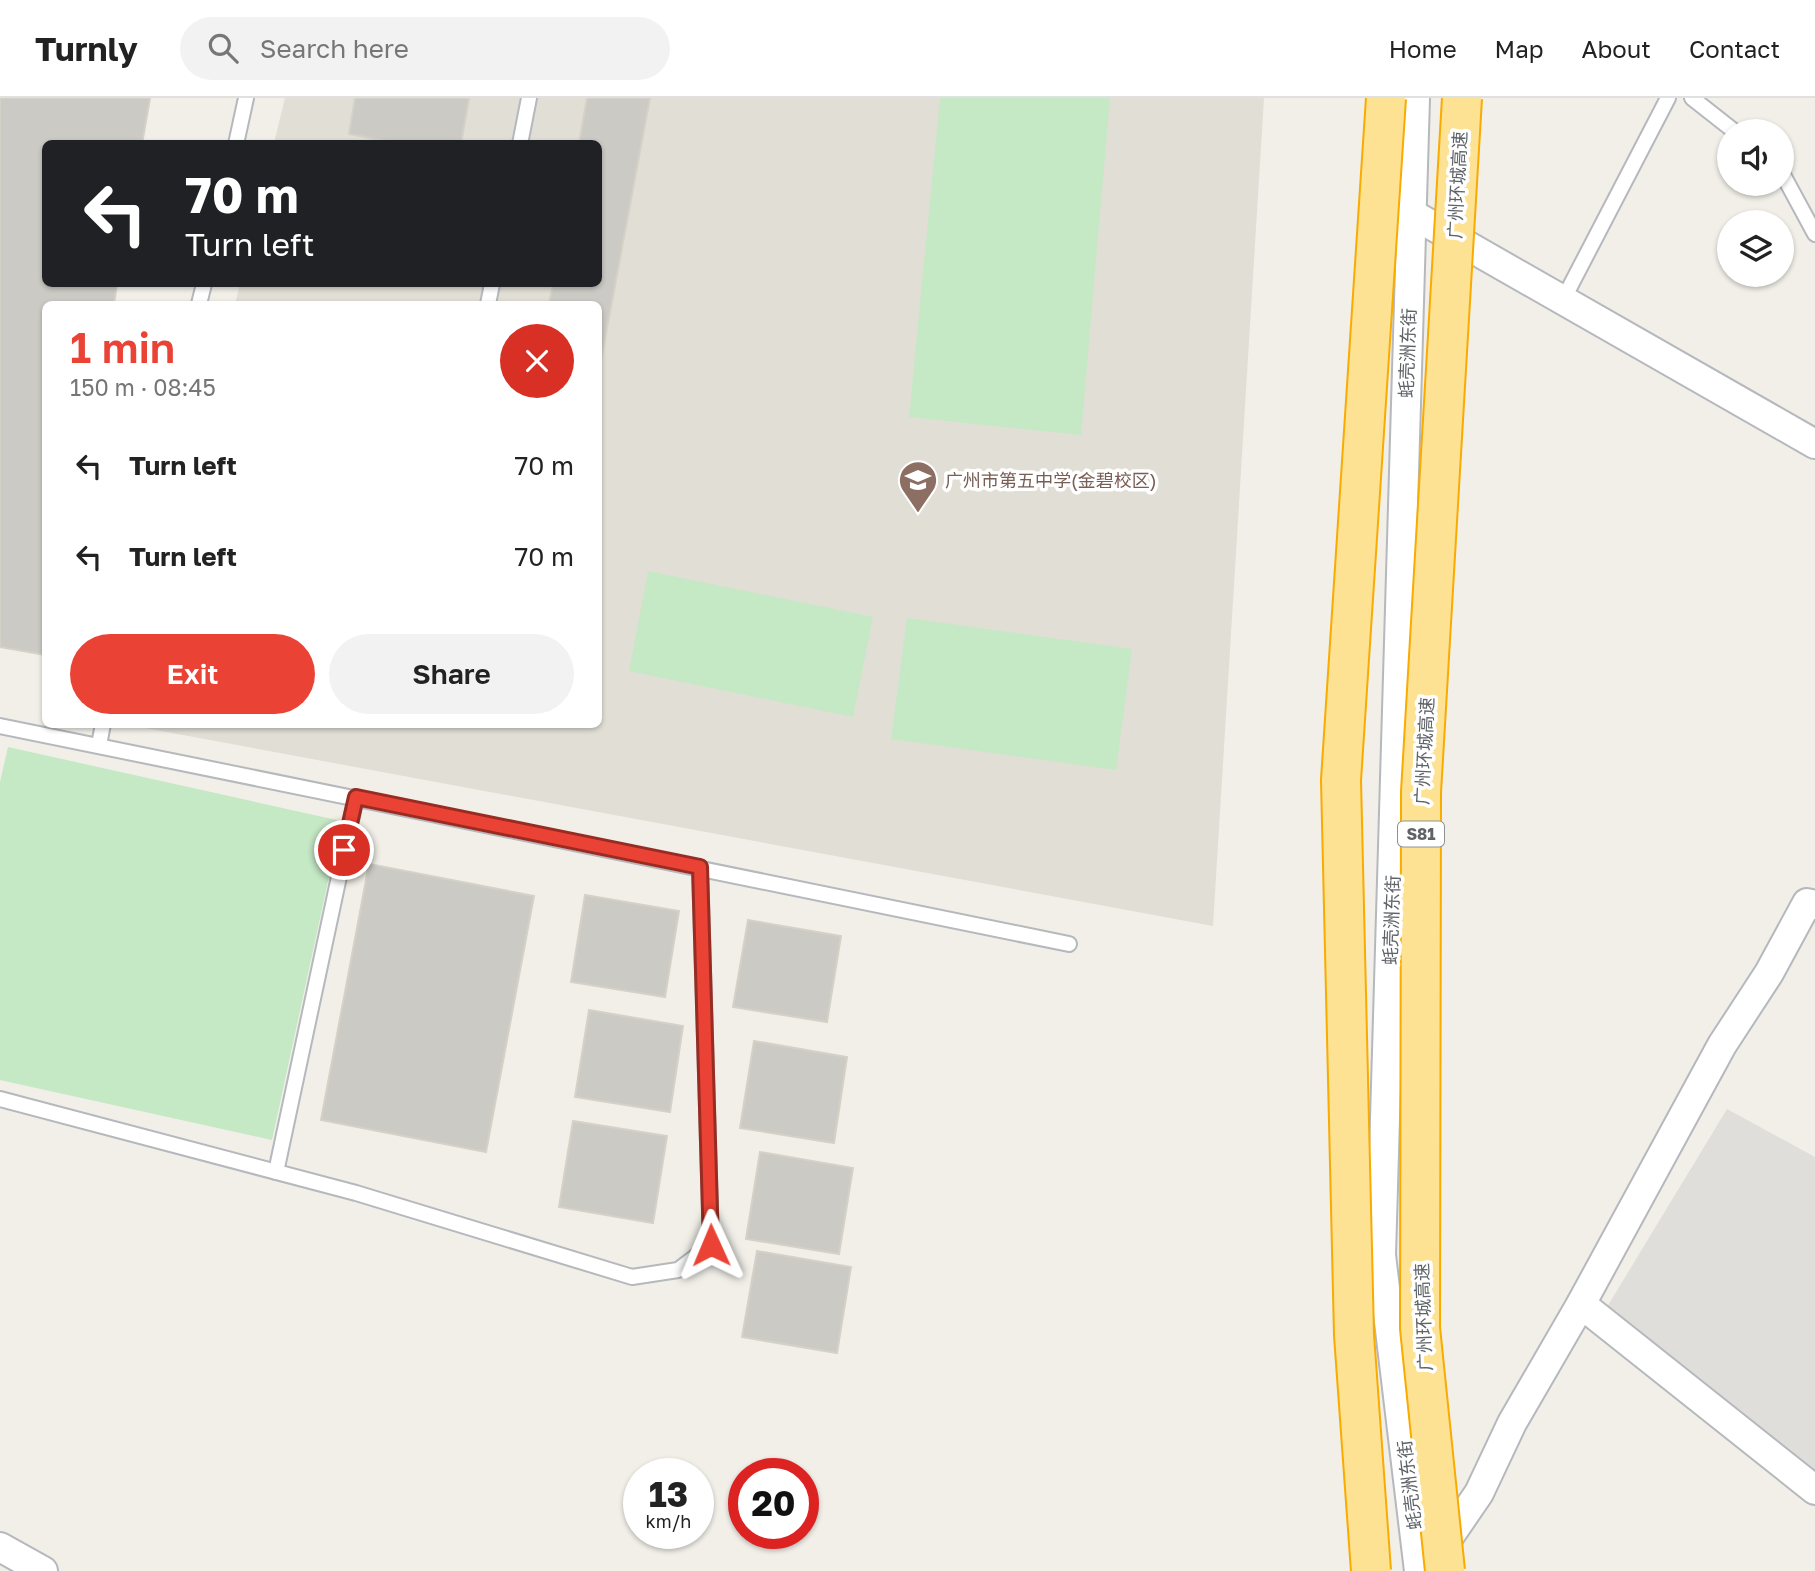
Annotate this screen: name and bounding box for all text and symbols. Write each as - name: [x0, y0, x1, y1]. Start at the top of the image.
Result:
- search box: [180, 17, 670, 80]
- text: Turnly: [35, 29, 138, 68]
- icon: search: [204, 29, 242, 67]
- text: Search here: [260, 33, 409, 64]
- text: Home: [1389, 34, 1457, 63]
- text: Map: [1495, 34, 1544, 63]
- text: About: [1582, 34, 1651, 63]
- text: Contact: [1689, 34, 1780, 63]
- map controls: [1717, 119, 1794, 287]
- button: sound: [1717, 119, 1794, 196]
- street label: 广州环城高速: [1443, 130, 1471, 240]
- text: 70 m: [185, 165, 299, 224]
- icon: left: [70, 168, 161, 259]
- button: layers: [1717, 210, 1794, 287]
- text: Turn left: [185, 225, 314, 263]
- street label: 蚝壳洲东街: [1394, 308, 1420, 398]
- text: 1 min: [70, 322, 175, 372]
- button: close: [500, 324, 574, 398]
- text: 150 m · 08:45: [70, 373, 216, 401]
- icon: left: [70, 447, 108, 485]
- text: Turn left: [129, 450, 237, 481]
- text: 70 m: [515, 450, 574, 481]
- school or university icon: 广州市第五中学(金碧校区): [897, 459, 939, 514]
- place label: 广州市第五中学(金碧校区): [945, 469, 1157, 491]
- icon: left: [70, 538, 108, 576]
- text: Turn left: [129, 541, 237, 572]
- text: 70 m: [515, 541, 574, 572]
- button: Exit: [70, 634, 315, 714]
- button: Share: [329, 634, 574, 714]
- street label: 广州环城高速: [1410, 696, 1438, 806]
- pin: [314, 820, 374, 880]
- road number: S81: [1398, 821, 1444, 846]
- icon: arrive: [325, 831, 363, 869]
- street label: 蚝壳洲东街: [1378, 875, 1404, 965]
- position arrow: [674, 1208, 748, 1282]
- street label: 广州环城高速: [1410, 1263, 1436, 1371]
- street label: 蚝壳洲东街: [1393, 1439, 1425, 1531]
- speed limit sign: 20: [728, 1458, 819, 1549]
- text: 13: [649, 1473, 688, 1515]
- text: km/h: [646, 1510, 691, 1532]

